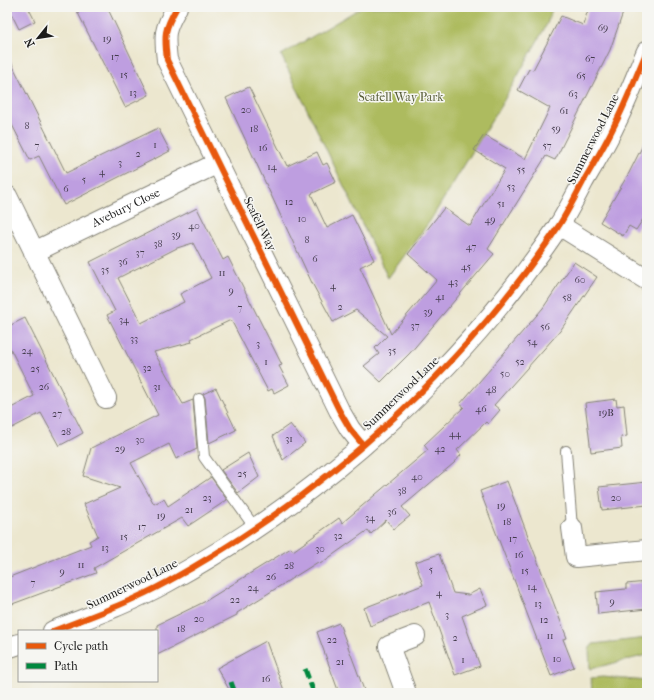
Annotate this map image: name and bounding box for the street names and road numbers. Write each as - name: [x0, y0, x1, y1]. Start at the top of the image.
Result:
- street label: Summerwood Lane: [564, 91, 622, 187]
- street label: Avebury Close: [89, 185, 162, 230]
- street label: Scafell Way: [241, 195, 279, 254]
- street label: Summerwood Lane: [360, 353, 442, 433]
- street label: Summerwood Lane: [84, 556, 180, 612]

